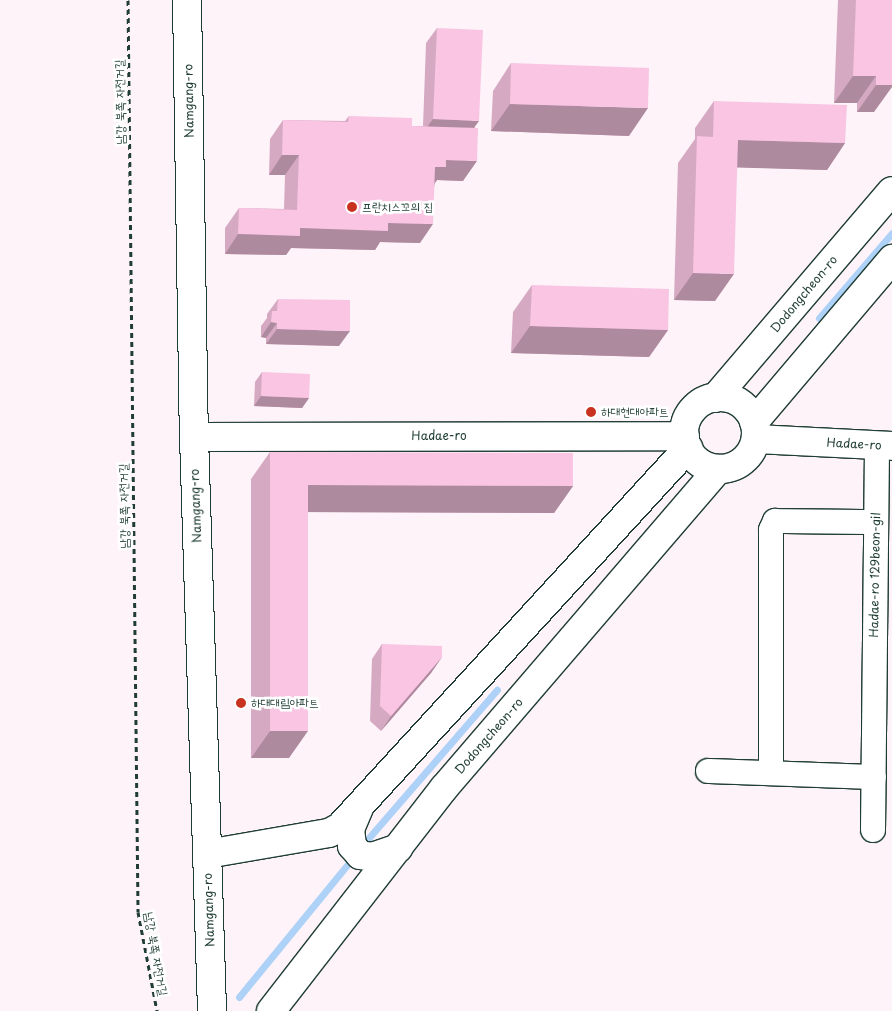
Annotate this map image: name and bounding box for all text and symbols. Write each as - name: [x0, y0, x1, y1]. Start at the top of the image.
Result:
- street label: 남강 북쪽 자전거길: [112, 59, 128, 145]
- street label: Namgang-ro: [181, 64, 197, 138]
- place label: 프란치스꼬의 집: [362, 200, 433, 214]
- marker: 프란치스꼬의 집: [346, 201, 358, 213]
- street label: Dodongcheon-ro: [768, 253, 840, 335]
- place label: 하대현대아파트: [601, 405, 669, 419]
- marker: 하대현대아파트: [585, 406, 597, 418]
- street label: Hadae-ro: [411, 429, 467, 443]
- street label: Hadae-ro: [826, 435, 882, 453]
- street label: 남강 북쪽 자전거길: [116, 463, 132, 549]
- street label: Namgang-ro: [188, 469, 204, 543]
- street label: Hadae-ro 129beon-gil: [867, 512, 883, 638]
- street label: Dodongcheon-ro: [452, 695, 526, 777]
- place label: 하대대림아파트: [251, 696, 319, 710]
- marker: 하대대림아파트: [235, 697, 247, 709]
- street label: Namgang-ro: [201, 873, 217, 947]
- street label: 남강 북쪽 자전거길: [142, 911, 170, 997]

